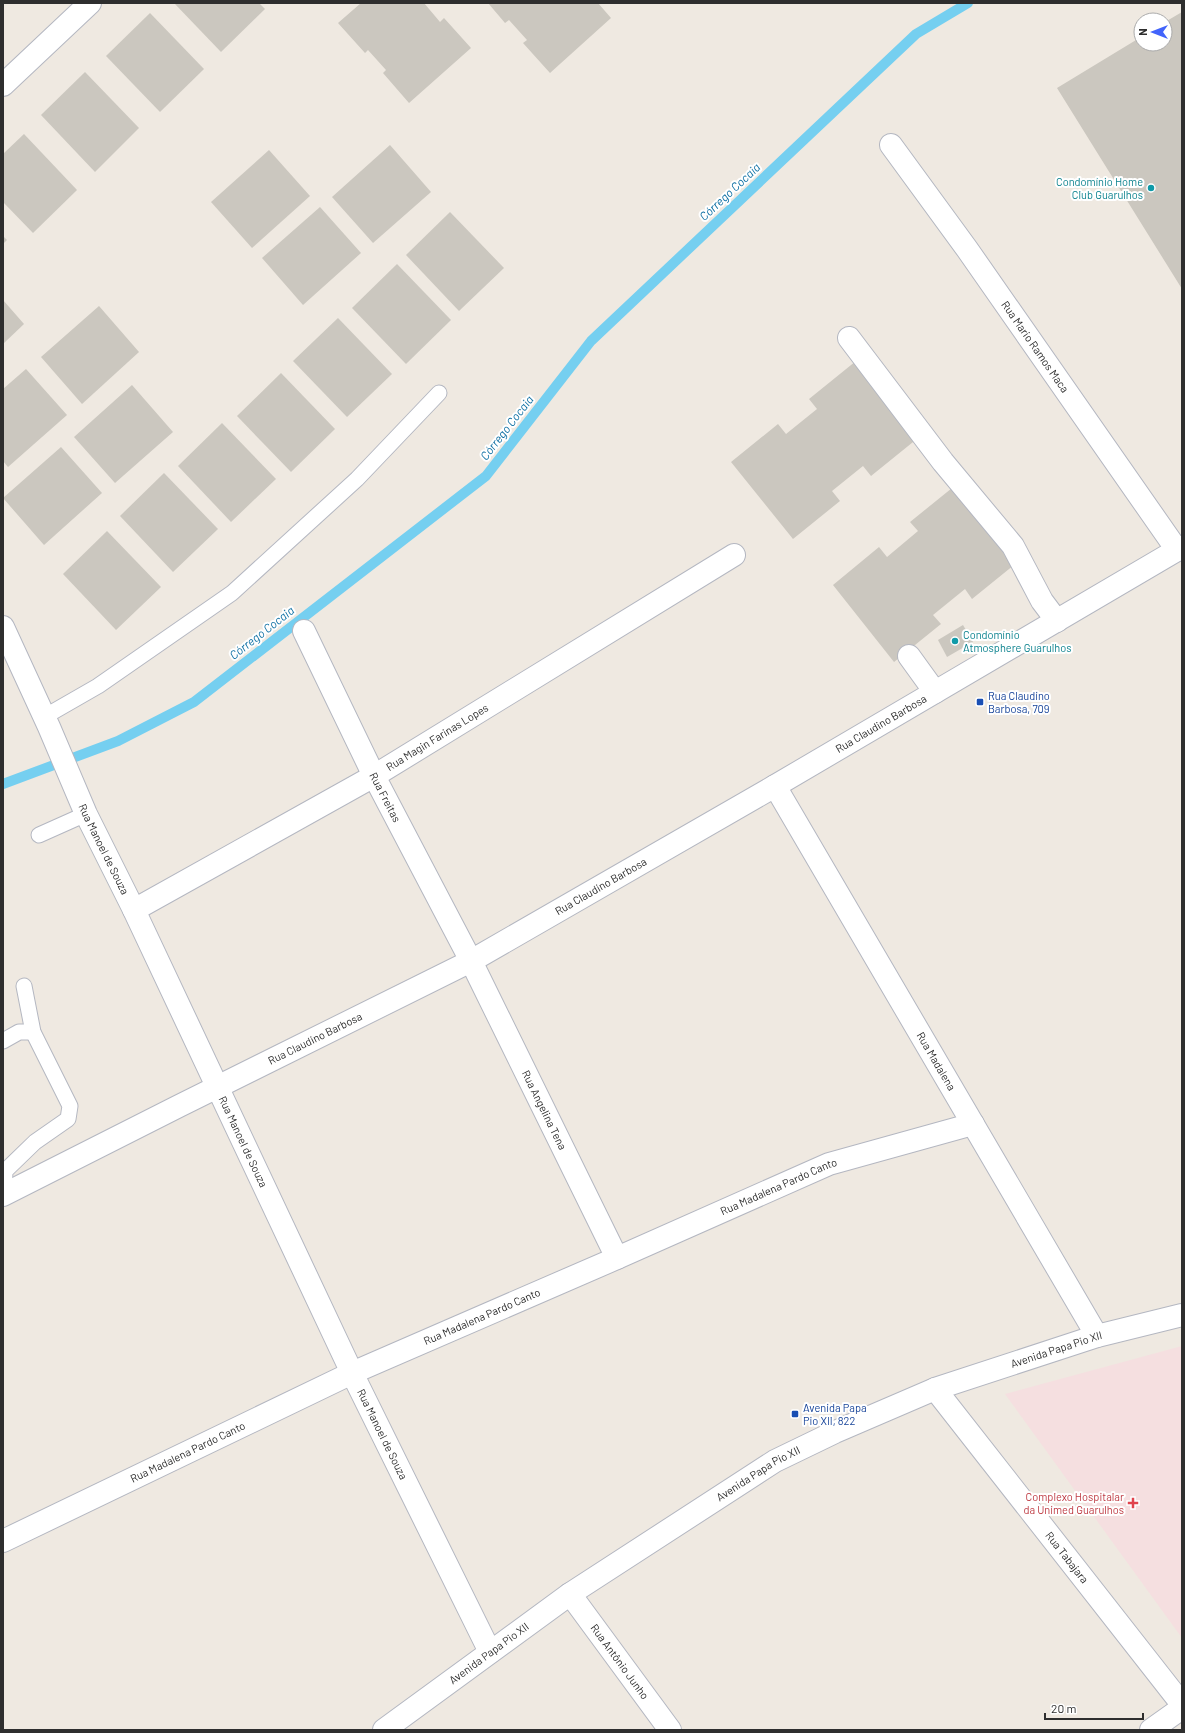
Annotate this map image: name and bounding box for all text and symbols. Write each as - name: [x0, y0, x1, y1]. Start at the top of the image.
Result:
- north arrow: [1133, 12, 1173, 52]
- text: N: [1136, 28, 1149, 36]
- water label: Córrego Cocaia: [696, 160, 763, 223]
- place label: Condomínio Home Club Guarulhos: [1056, 175, 1143, 201]
- marker: Condomínio Home Club Guarulhos: [1146, 183, 1156, 193]
- street label: Rua Mario Ramos Maca: [999, 298, 1072, 395]
- water label: Córrego Cocaia: [477, 392, 536, 462]
- water label: Córrego Cocaia: [226, 603, 296, 662]
- place label: Condomínio Atmosphere Guarulhos: [963, 628, 1071, 654]
- marker: Condomínio Atmosphere Guarulhos: [950, 636, 960, 646]
- place label: Rua Claudino Barbosa, 709: [988, 689, 1050, 715]
- street label: Rua Claudino Barbosa: [833, 691, 929, 755]
- marker: Rua Claudino Barbosa, 709: [975, 697, 985, 707]
- street label: Rua Magin Farinas Lopes: [383, 701, 490, 773]
- street label: Rua Freitas: [367, 770, 404, 824]
- street label: Rua Manoel de Souza: [76, 802, 132, 896]
- street label: Rua Claudino Barbosa: [552, 854, 649, 917]
- street label: Rua Claudino Barbosa: [265, 1009, 364, 1067]
- street label: Rua Madalena: [914, 1029, 959, 1093]
- street label: Rua Angelina Tena: [520, 1068, 570, 1152]
- street label: Rua Manoel de Souza: [216, 1094, 271, 1189]
- street label: Rua Madalena Pardo Canto: [718, 1155, 838, 1217]
- street label: Rua Madalena Pardo Canto: [421, 1285, 542, 1347]
- street label: Avenida Papa Pio XII: [1009, 1328, 1103, 1370]
- street label: Rua Manoel de Souza: [355, 1387, 411, 1481]
- place label: Avenida Papa Pio XII, 822: [803, 1401, 867, 1427]
- marker: Avenida Papa Pio XII, 822: [790, 1409, 800, 1419]
- street label: Rua Madalena Pardo Canto: [128, 1418, 247, 1485]
- street label: Avenida Papa Pio XII: [714, 1443, 802, 1503]
- place label: Complexo Hospitalar da Unimed Guarulhos: [1023, 1490, 1124, 1516]
- marker: Complexo Hospitalar da Unimed Guarulhos: [1127, 1497, 1139, 1509]
- street label: Rua Tabajara: [1043, 1529, 1092, 1585]
- street label: Avenida Papa Pio XII: [446, 1619, 531, 1686]
- street label: Rua Antônio Junho: [588, 1621, 652, 1701]
- scale bar: [1045, 1695, 1143, 1721]
- text: 20 m: [1051, 1701, 1077, 1715]

